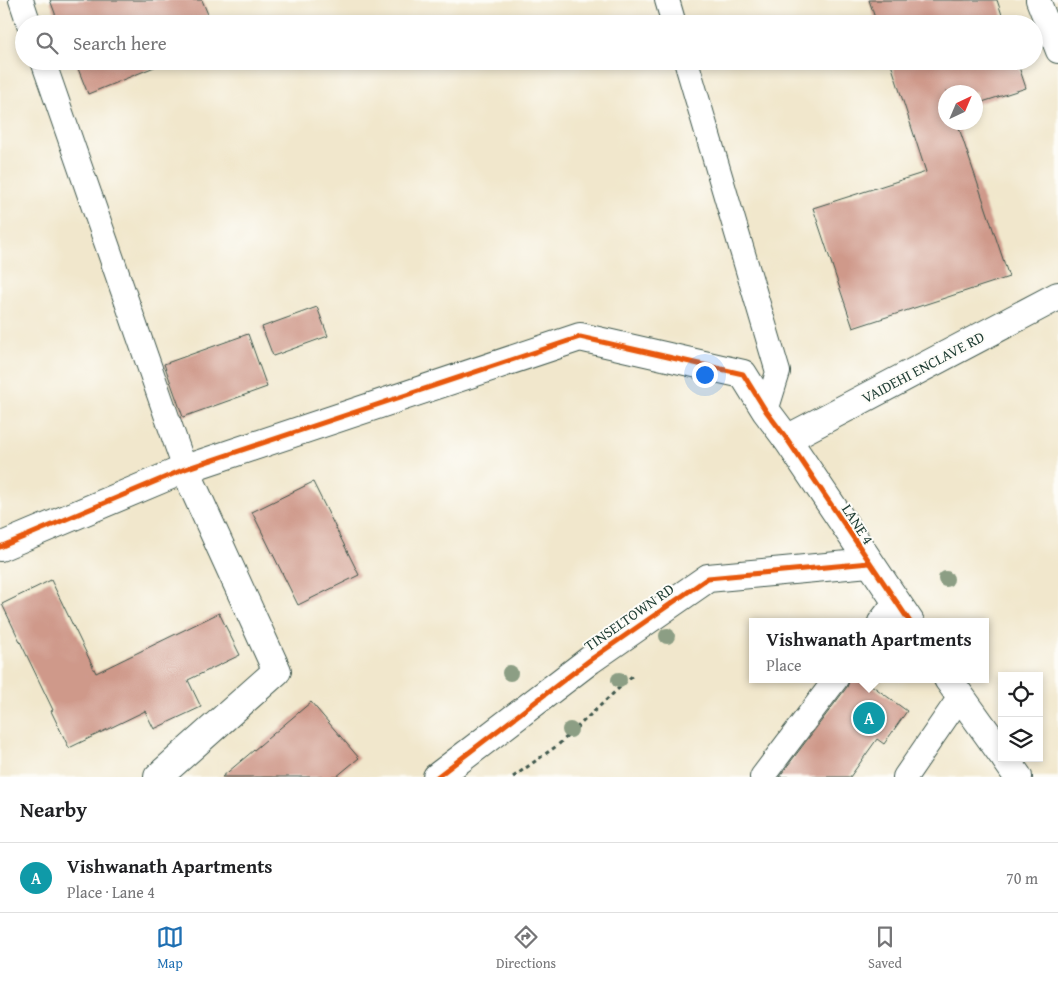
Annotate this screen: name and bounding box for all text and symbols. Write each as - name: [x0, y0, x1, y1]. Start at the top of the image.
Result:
- search box: [15, 15, 1043, 70]
- icon: search: [33, 29, 61, 57]
- text: Search here: [73, 29, 167, 57]
- north arrow: [938, 85, 983, 130]
- street label: VAIDEHI ENCLAVE RD: [858, 326, 988, 408]
- your location: [692, 362, 718, 388]
- street label: LANE 4: [837, 500, 879, 548]
- street label: TINSELTOWN RD: [580, 578, 678, 656]
- popup: [749, 618, 989, 683]
- text: Vishwanath Apartments: [766, 625, 972, 653]
- text: Place: [766, 653, 802, 677]
- map controls: [998, 672, 1043, 762]
- button: locate: [998, 672, 1043, 717]
- pin: A: [853, 699, 885, 737]
- button: layers: [998, 717, 1043, 762]
- text: Nearby: [20, 794, 87, 825]
- text: Vishwanath Apartments: [67, 852, 273, 880]
- text: A: [31, 866, 41, 890]
- text: 70 m: [1006, 866, 1038, 890]
- text: Place · Lane 4: [67, 880, 155, 904]
- tab: Map: [156, 923, 184, 973]
- tab: Directions: [496, 923, 556, 973]
- tab: Saved: [868, 923, 902, 973]

